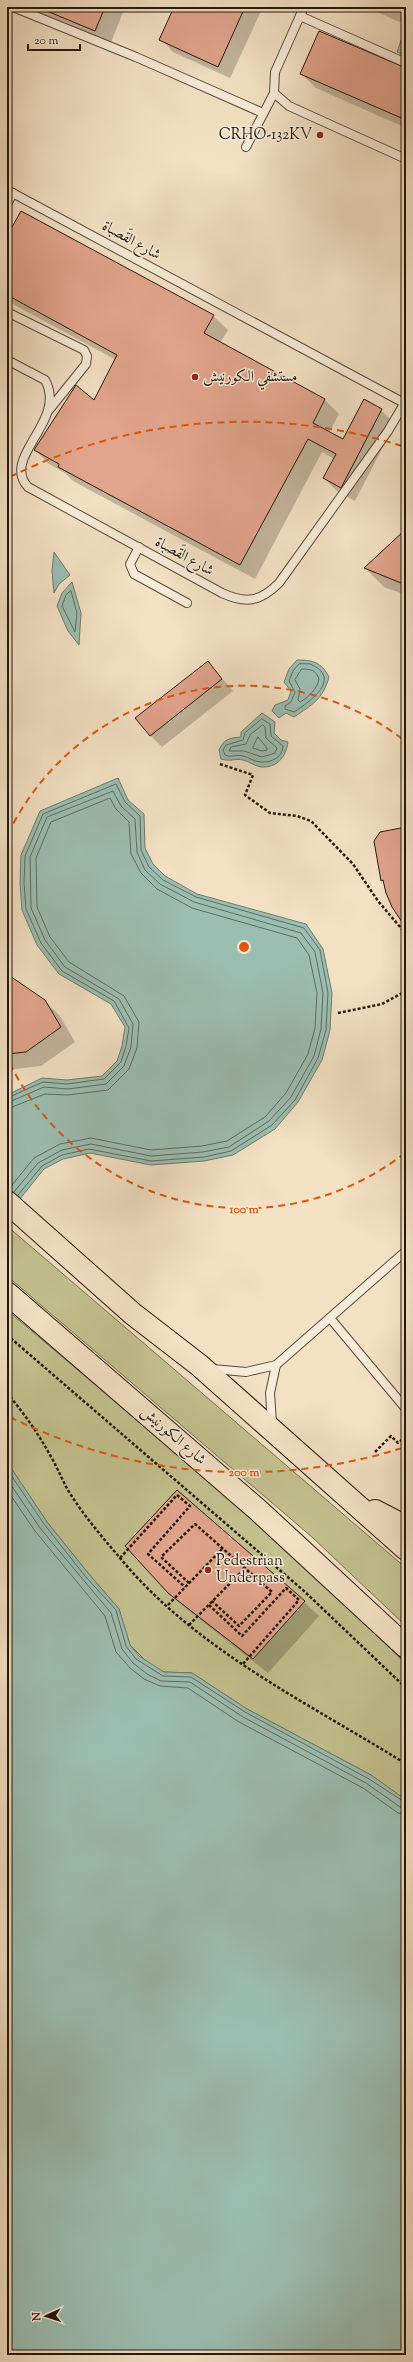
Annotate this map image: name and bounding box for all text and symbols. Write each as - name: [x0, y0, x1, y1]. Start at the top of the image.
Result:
- scale bar: [28, 26, 80, 52]
- text: 20 m: [34, 32, 59, 50]
- place label: CRHO-132KV: [219, 125, 312, 146]
- marker: CRHO-132KV: [315, 130, 325, 140]
- street label: شارع القَصباة: [97, 214, 165, 267]
- place label: مستشفي الكورنيش: [203, 367, 297, 390]
- marker: مستشفي الكورنيش: [190, 372, 200, 382]
- street label: شارع القَصباة: [150, 530, 218, 583]
- centre of rings: [237, 940, 251, 954]
- text: 100 m: [228, 1201, 259, 1219]
- street label: شارع الكورنيش: [135, 1402, 210, 1471]
- text: 200 m: [229, 1464, 259, 1482]
- place label: Pedestrian Underpass: [216, 1551, 285, 1589]
- marker: Pedestrian Underpass: [203, 1565, 213, 1575]
- north arrow: [26, 2296, 66, 2336]
- text: N: [29, 2311, 45, 2322]

